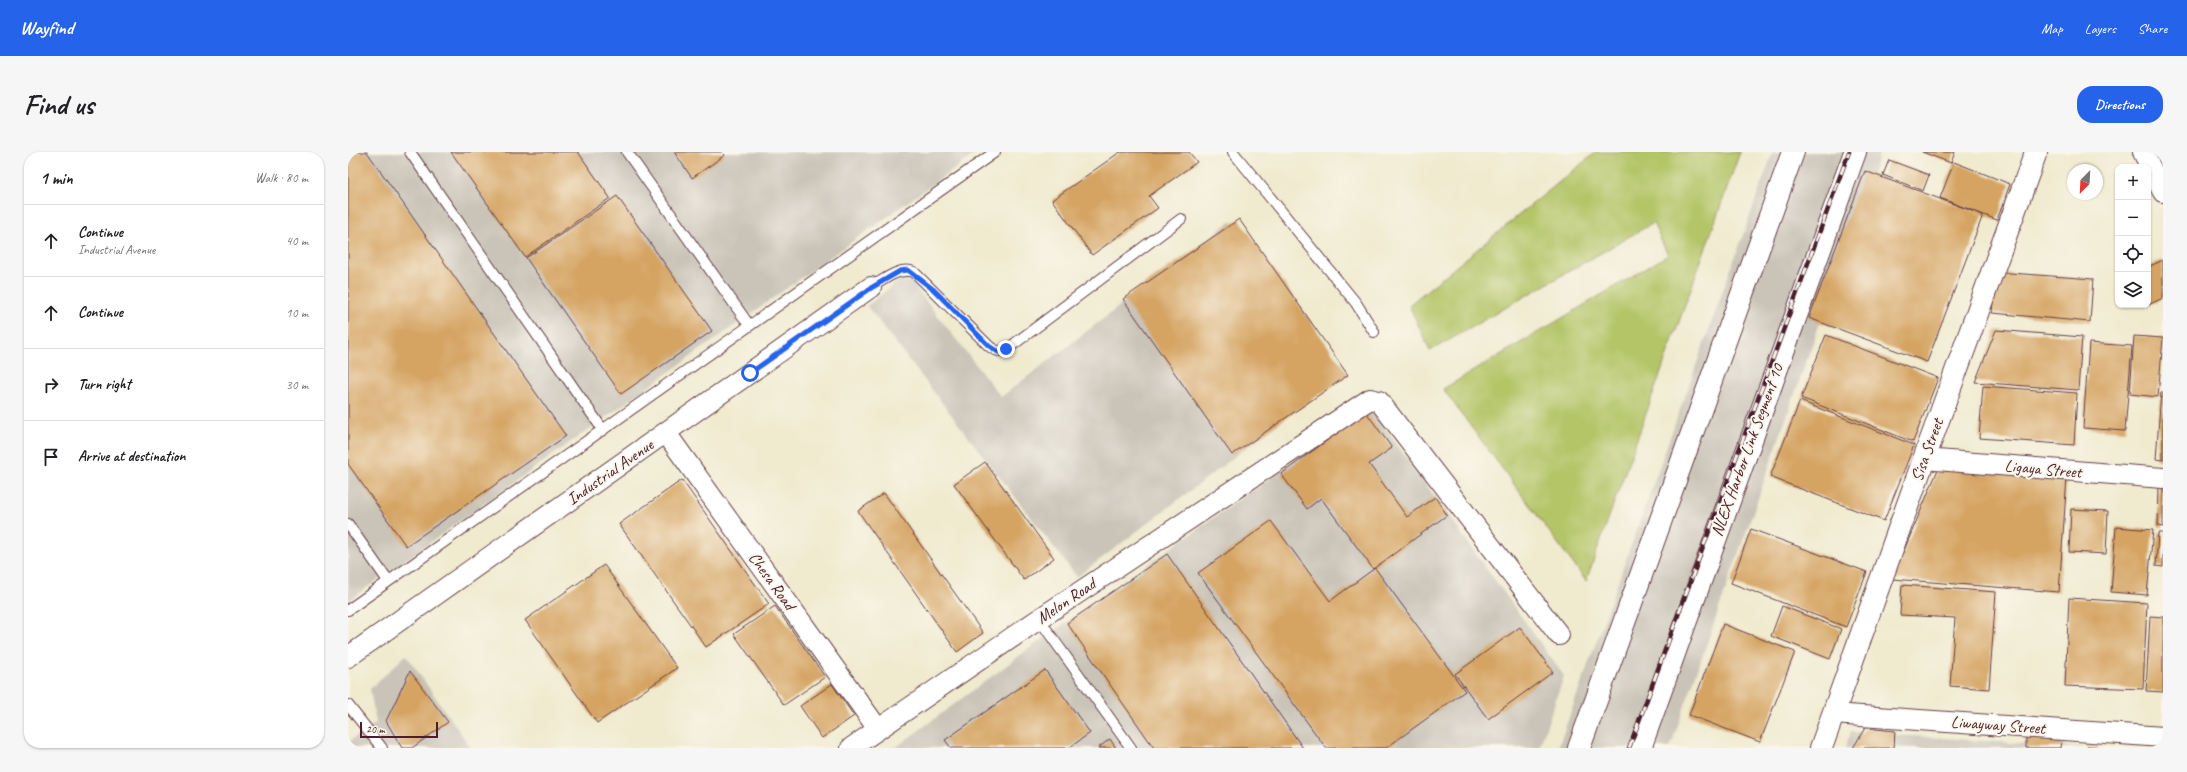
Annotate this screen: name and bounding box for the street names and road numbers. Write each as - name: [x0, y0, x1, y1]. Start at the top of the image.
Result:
- street label: NLEX Harbor Link Segment 10: [1706, 360, 1788, 539]
- street label: Sisa Street: [1906, 414, 1949, 484]
- street label: Industrial Avenue: [563, 434, 659, 510]
- street label: Ligaya Street: [2004, 455, 2085, 483]
- street label: Chesa Road: [744, 548, 801, 616]
- street label: Melon Road: [1032, 572, 1102, 628]
- street label: Liwayway Street: [1950, 711, 2048, 739]

